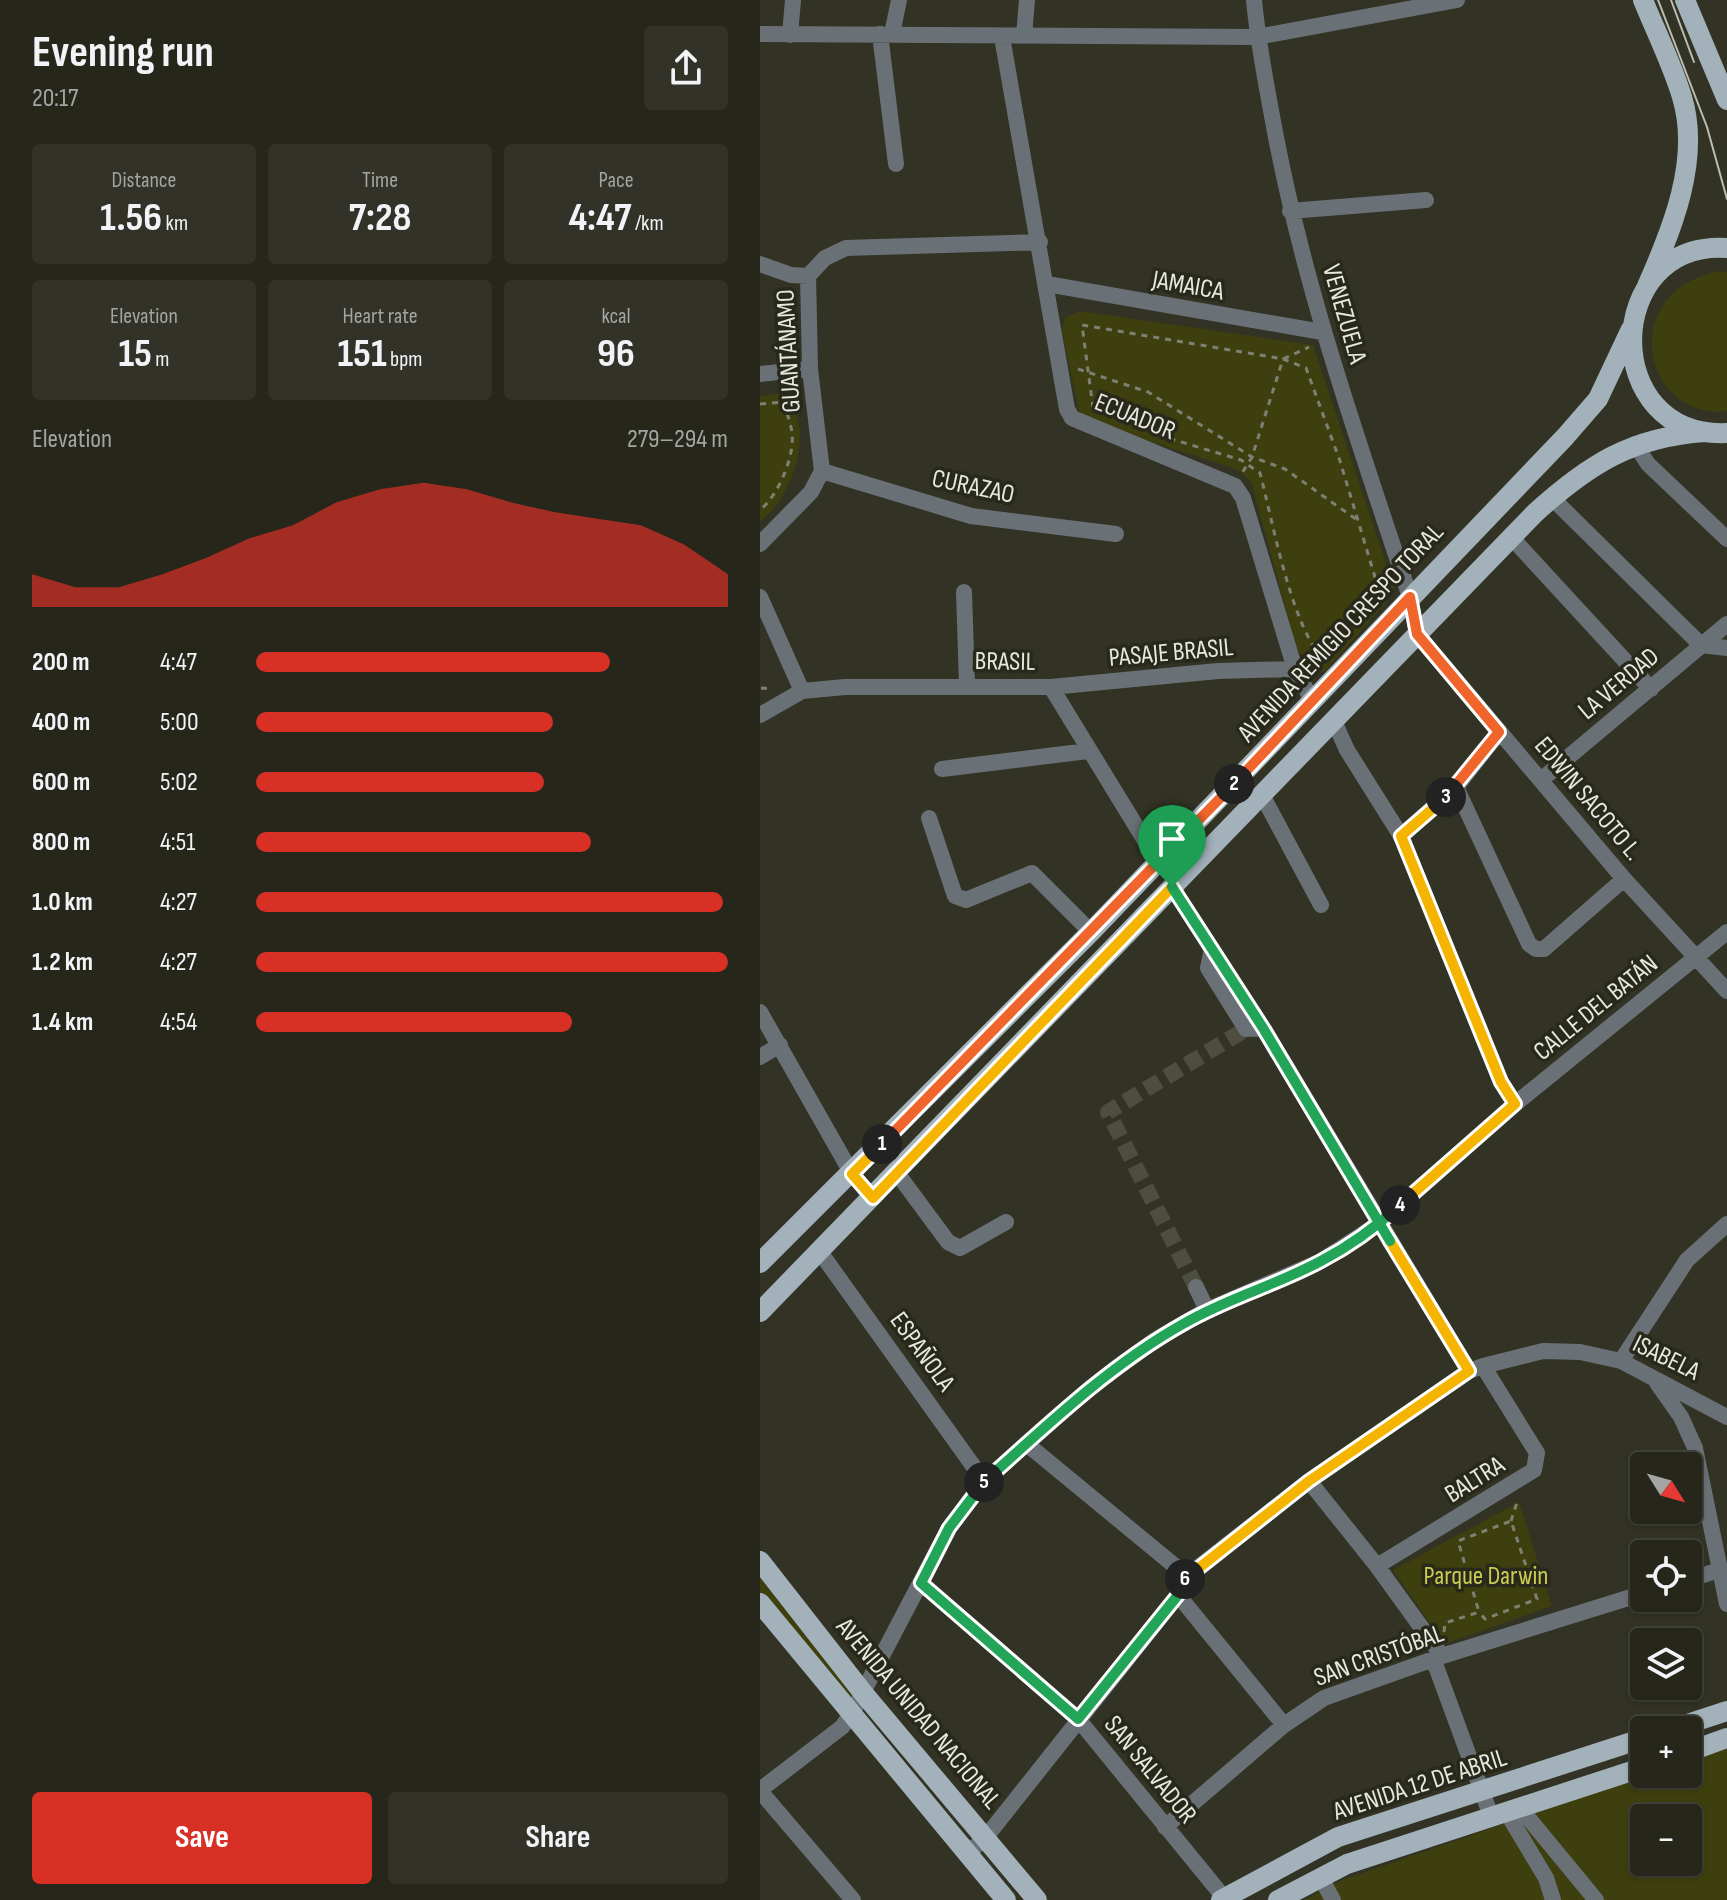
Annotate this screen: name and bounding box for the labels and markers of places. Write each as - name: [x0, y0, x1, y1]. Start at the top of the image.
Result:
- pin: 2: [1214, 764, 1254, 804]
- pin: 3: [1426, 777, 1466, 817]
- pin: [1138, 805, 1206, 887]
- pin: 1: [862, 1124, 902, 1164]
- pin: 4: [1380, 1185, 1420, 1225]
- pin: 5: [964, 1462, 1004, 1502]
- pin: 6: [1165, 1559, 1205, 1599]

